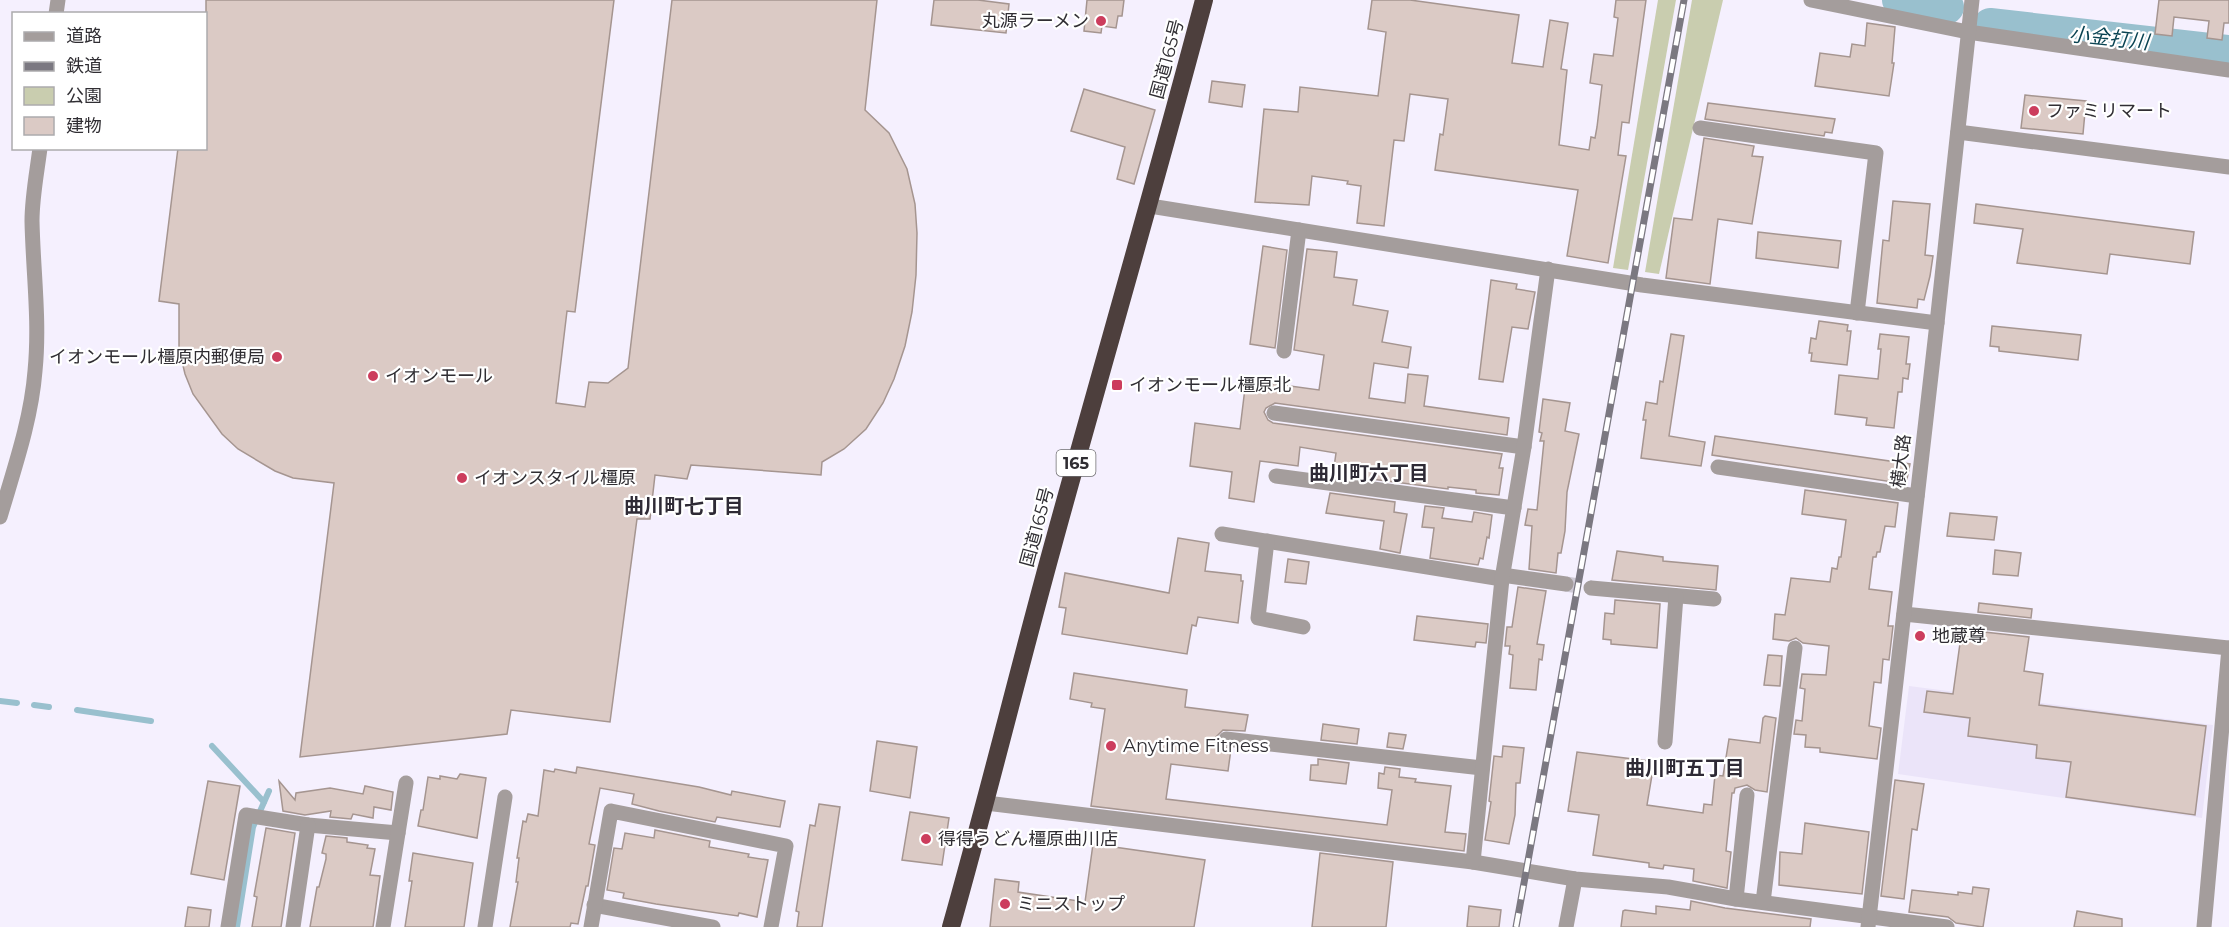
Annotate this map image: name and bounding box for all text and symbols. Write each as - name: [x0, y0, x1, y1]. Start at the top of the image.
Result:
- place label: 丸源ラーメン: [982, 10, 1089, 32]
- legend: [12, 12, 207, 150]
- marker: 丸源ラーメン: [1094, 14, 1108, 28]
- street label: 国道165号: [1146, 17, 1188, 101]
- water label: 小金打川: [2068, 22, 2152, 54]
- text: 道路: [66, 25, 102, 47]
- text: 鉄道: [66, 55, 102, 77]
- text: 公園: [66, 85, 102, 107]
- place label: ファミリマート: [2046, 100, 2172, 122]
- marker: ファミリマート: [2027, 104, 2041, 118]
- text: 建物: [66, 115, 102, 137]
- place label: イオンモール橿原内郵便局: [49, 346, 265, 368]
- marker: イオンモール橿原内郵便局: [270, 350, 284, 364]
- place label: イオンモール: [385, 365, 493, 387]
- marker: イオンモール: [366, 369, 380, 383]
- place label: イオンモール橿原北: [1129, 374, 1291, 396]
- marker: イオンモール橿原北: [1110, 378, 1124, 392]
- street label: 横大路: [1887, 433, 1915, 489]
- road number: 165: [1056, 450, 1096, 476]
- district label: 曲川町六丁目: [1309, 461, 1429, 485]
- place label: イオンスタイル橿原: [474, 467, 636, 489]
- marker: イオンスタイル橿原: [455, 471, 469, 485]
- street label: 国道165号: [1016, 485, 1058, 569]
- district label: 曲川町七丁目: [624, 494, 744, 518]
- place label: 地蔵尊: [1932, 625, 1986, 647]
- marker: 地蔵尊: [1913, 629, 1927, 643]
- place label: Anytime Fitness: [1123, 735, 1269, 757]
- marker: Anytime Fitness: [1104, 739, 1118, 753]
- district label: 曲川町五丁目: [1625, 756, 1745, 780]
- place label: 得得うどん橿原曲川店: [938, 828, 1118, 850]
- marker: 得得うどん橿原曲川店: [919, 832, 933, 846]
- place label: ミニストップ: [1017, 893, 1125, 915]
- marker: ミニストップ: [998, 897, 1012, 911]

